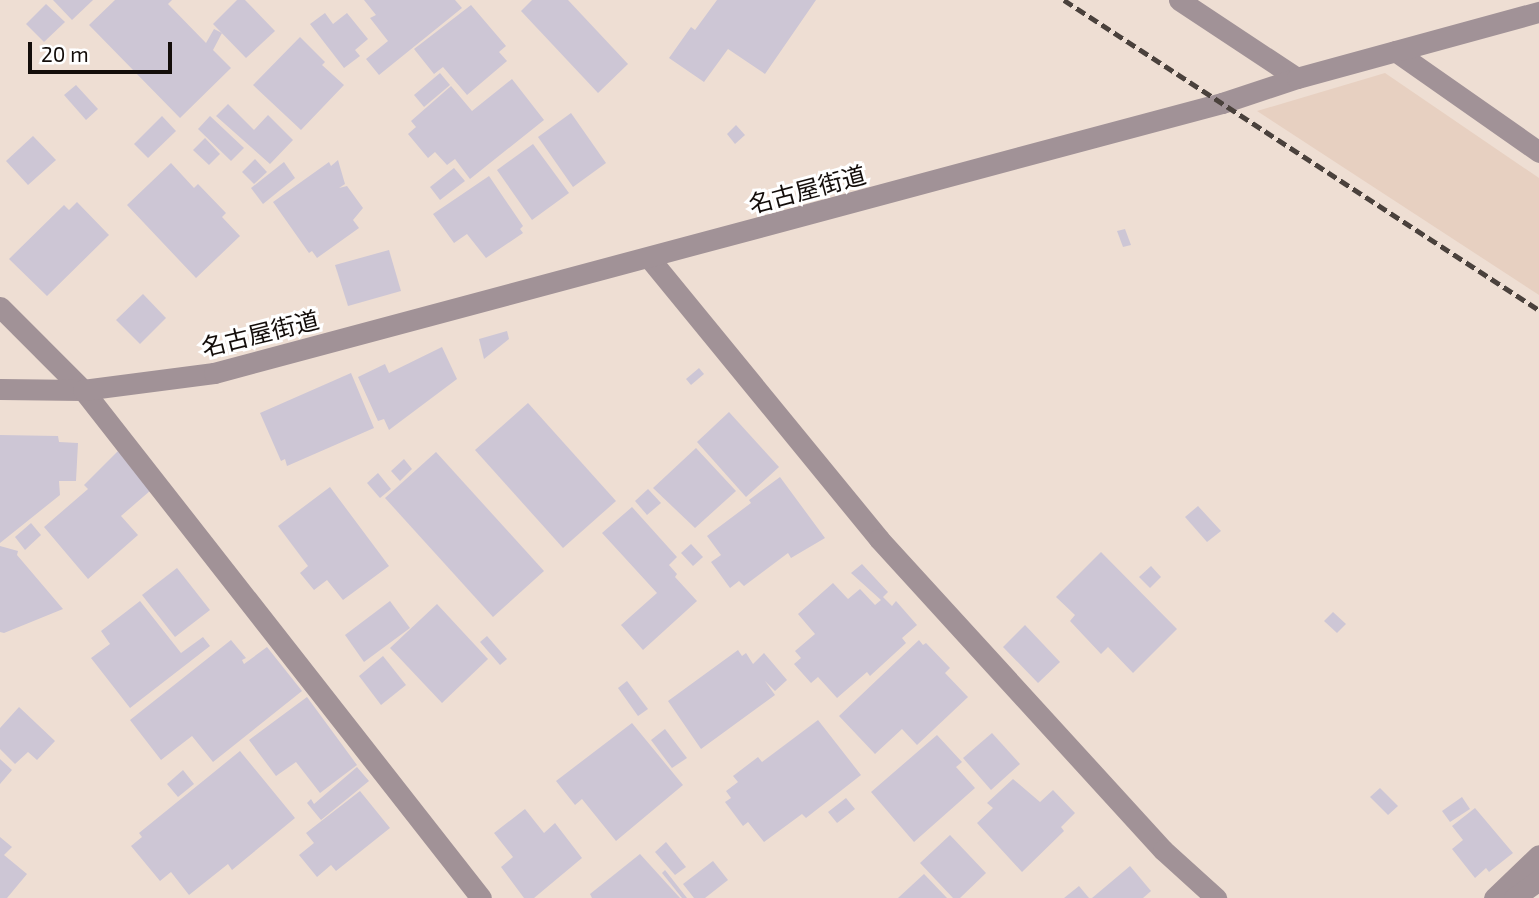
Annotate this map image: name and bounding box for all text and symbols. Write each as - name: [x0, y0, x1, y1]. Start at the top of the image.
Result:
- scale bar: [32, 28, 175, 72]
- text: 20 m: [41, 41, 89, 66]
- street label: 名古屋街道: [745, 160, 869, 218]
- street label: 名古屋街道: [198, 305, 322, 361]

